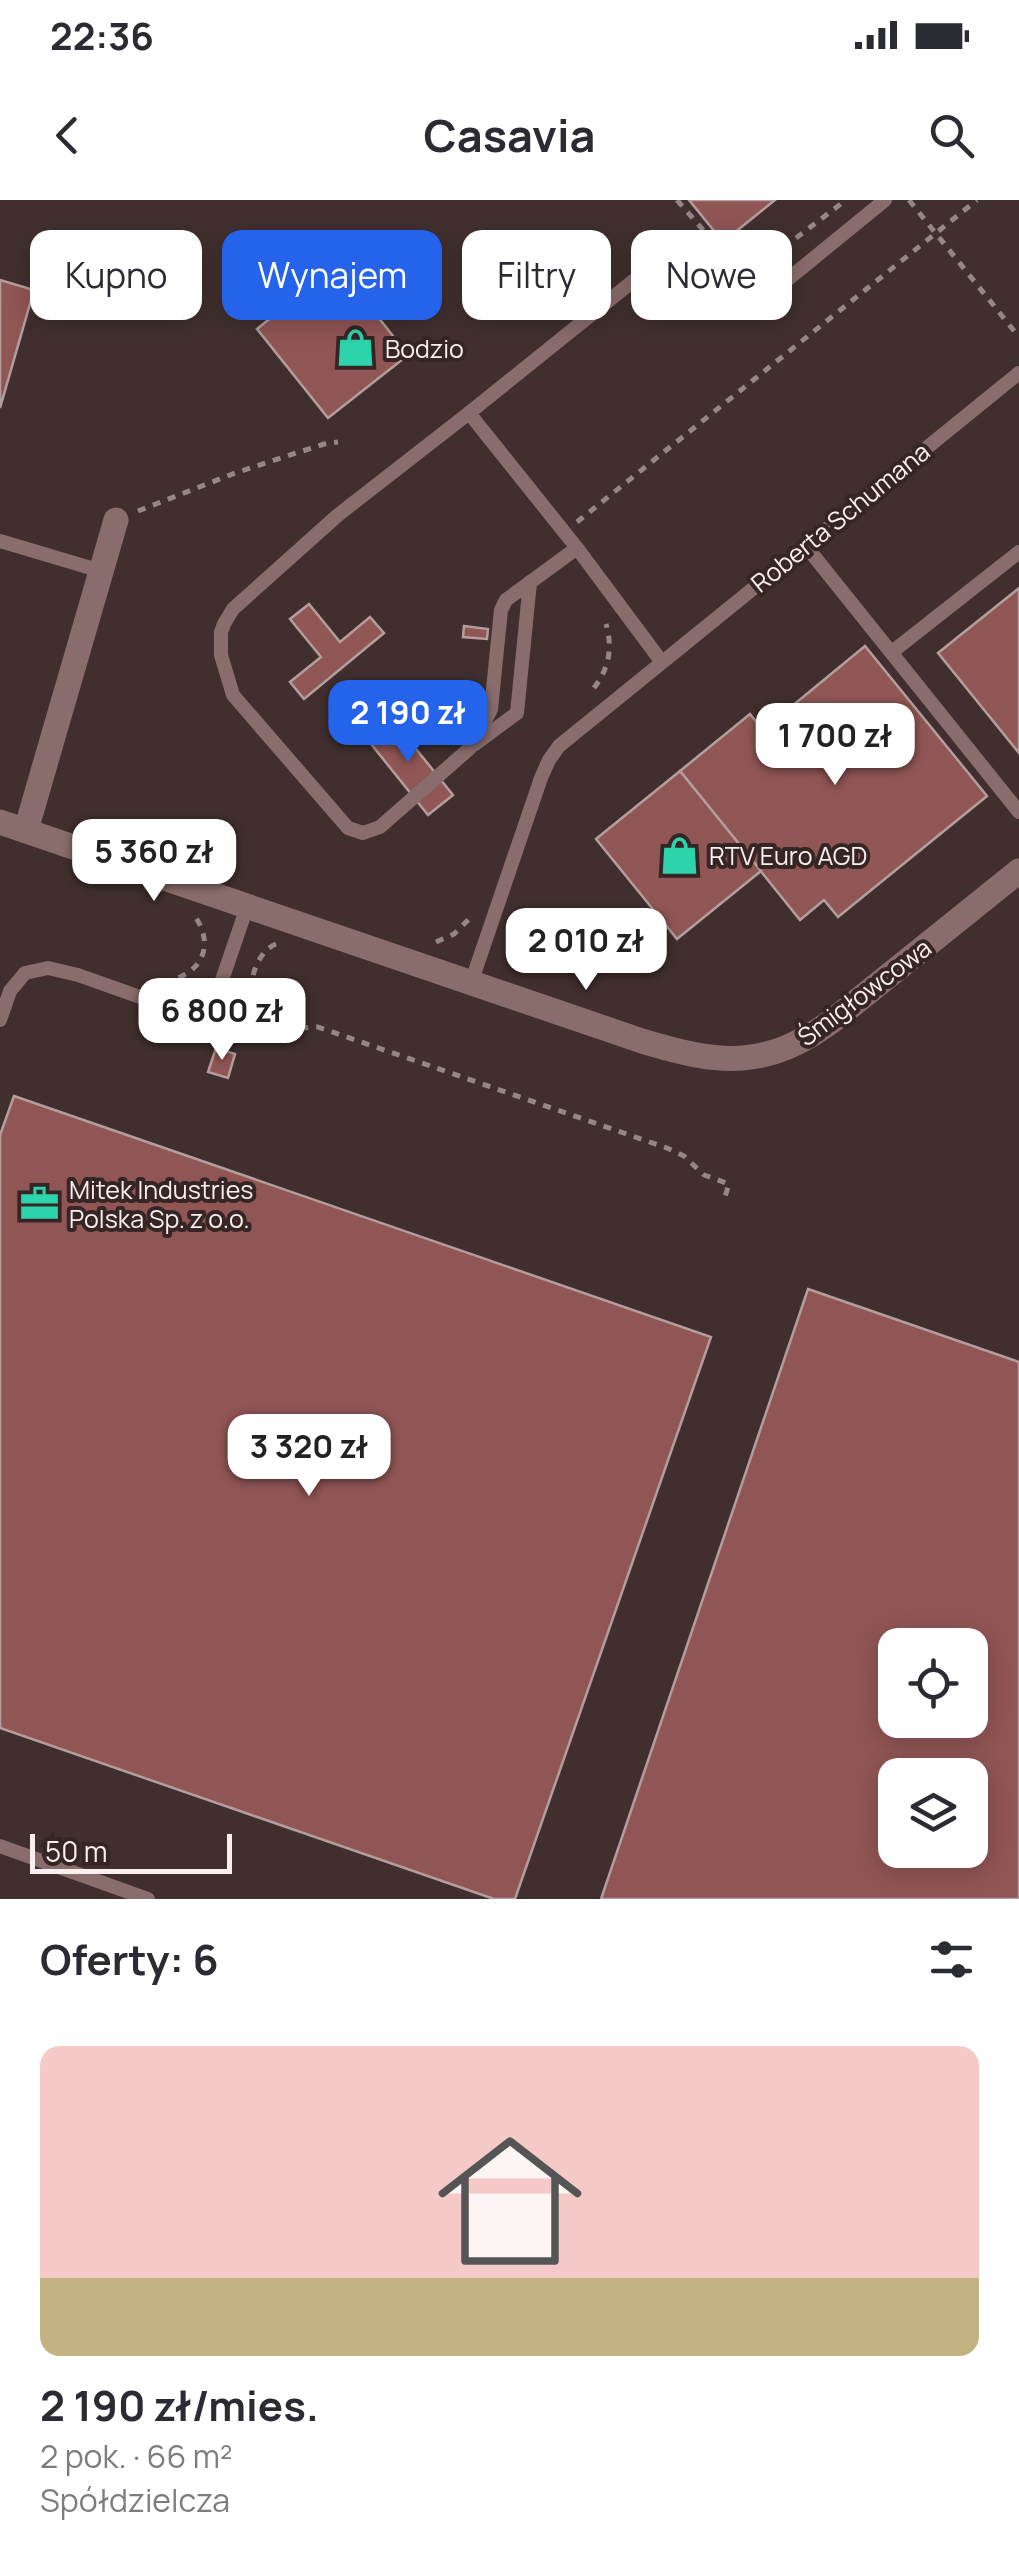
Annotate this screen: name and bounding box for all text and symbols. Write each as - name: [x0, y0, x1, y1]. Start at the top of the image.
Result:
- text: 22:36: [50, 9, 154, 61]
- text: Casavia: [424, 104, 595, 166]
- icon: back: [40, 108, 95, 163]
- icon: search: [924, 108, 979, 163]
- chip: Kupno: [30, 230, 202, 320]
- chip: Wynajem: [222, 230, 442, 320]
- chip: Filtry: [462, 230, 611, 320]
- chip: Nowe: [631, 230, 792, 320]
- shop icon: Bodzio: [334, 327, 376, 369]
- place label: Bodzio: [385, 331, 464, 366]
- street label: Roberta Schumana: [743, 434, 937, 600]
- pin: 2 190 zł: [305, 680, 511, 765]
- text: 2 190 zł: [350, 690, 466, 734]
- pin: 1 700 zł: [732, 703, 938, 788]
- text: 1 700 zł: [778, 713, 892, 757]
- pin: 5 360 zł: [51, 819, 257, 904]
- text: 5 360 zł: [94, 829, 214, 873]
- shop icon: RTV Euro AGD: [658, 834, 700, 876]
- place label: RTV Euro AGD: [709, 838, 867, 873]
- pin: 2 010 zł: [483, 908, 689, 993]
- text: 2 010 zł: [528, 918, 644, 962]
- street label: Śmigłowcowa: [790, 930, 938, 1054]
- pin: 6 800 zł: [119, 978, 325, 1063]
- text: 6 800 zł: [161, 988, 283, 1032]
- place label: Mitek Industries Polska Sp. z o.o.: [69, 1172, 253, 1236]
- office icon: Mitek Industries Polska Sp. z o.o.: [18, 1182, 60, 1224]
- pin: 3 320 zł: [206, 1414, 412, 1499]
- text: 3 320 zł: [250, 1424, 368, 1468]
- map controls: [878, 1628, 988, 1868]
- button: locate: [878, 1628, 988, 1738]
- button: layers: [878, 1758, 988, 1868]
- scale bar: [30, 1829, 232, 1873]
- text: 50 m: [45, 1832, 108, 1870]
- text: Oferty: 6: [40, 1930, 219, 1988]
- icon: filters: [924, 1932, 979, 1987]
- icon: home: [420, 2111, 600, 2291]
- text: 2 190 zł/mies.: [40, 2376, 319, 2434]
- text: 2 pok. · 66 m²: [40, 2434, 233, 2478]
- text: Spółdzielcza: [40, 2478, 230, 2522]

